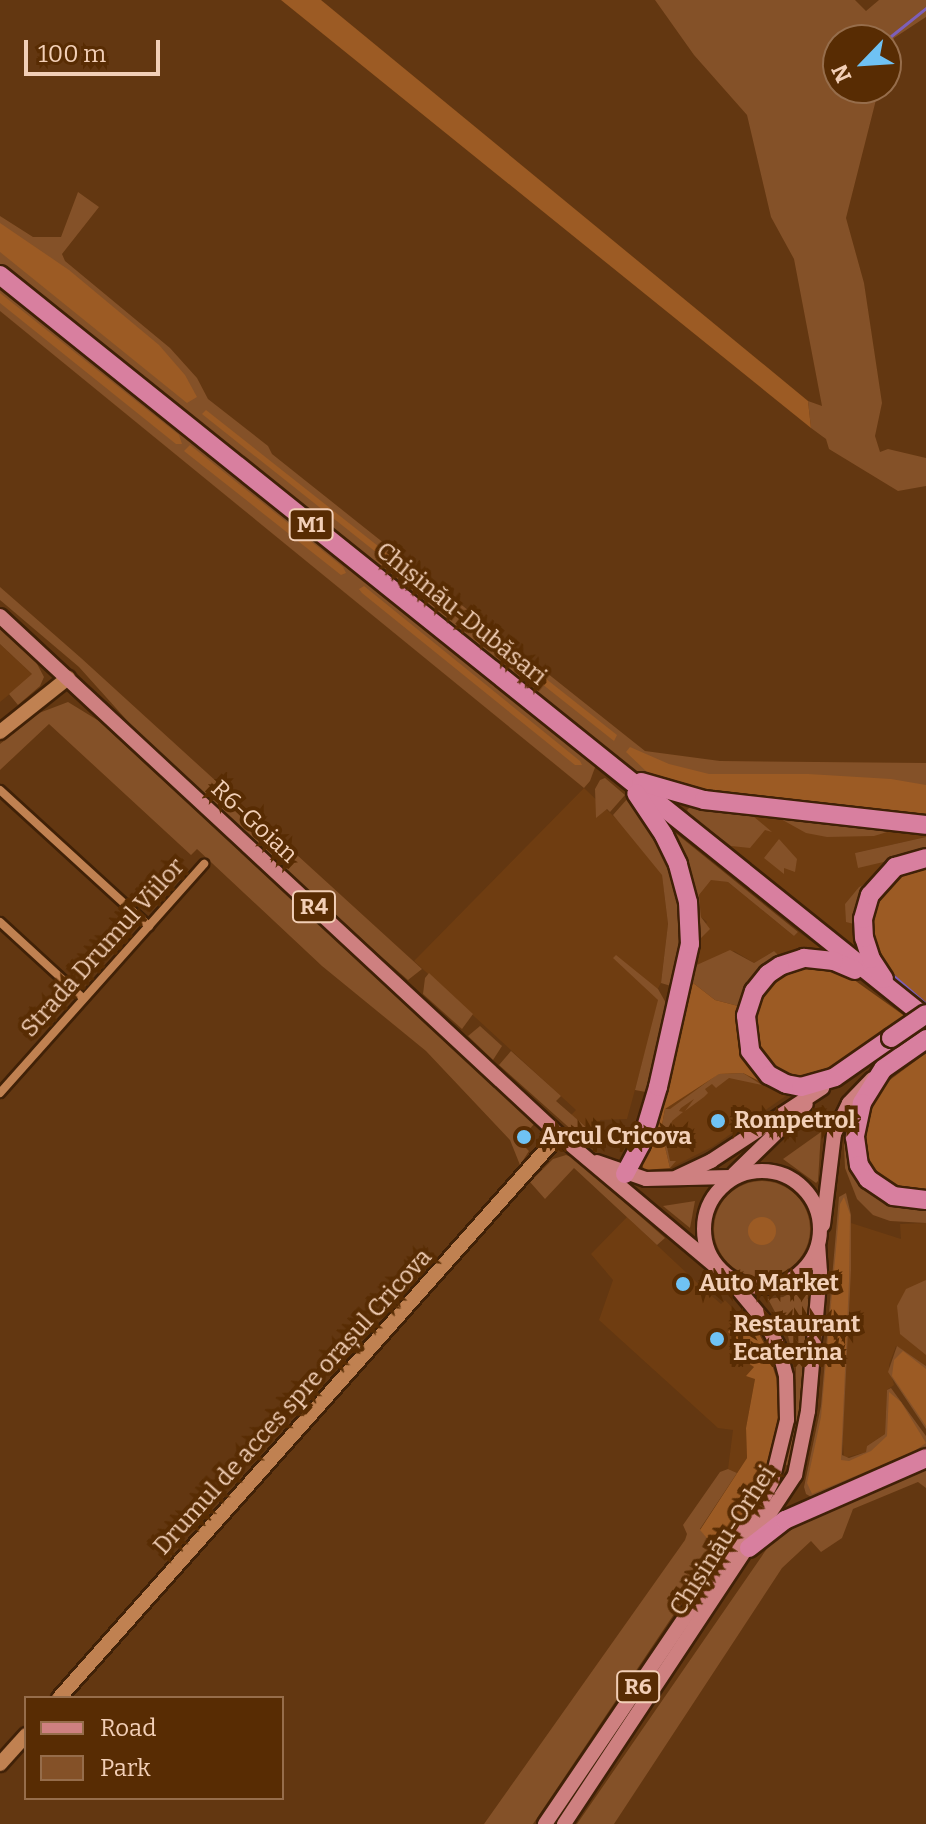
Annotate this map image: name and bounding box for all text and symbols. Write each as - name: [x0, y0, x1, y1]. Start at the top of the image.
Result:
- scale bar: [28, 24, 164, 74]
- north arrow: [822, 24, 902, 104]
- text: 100 m: [38, 40, 106, 68]
- text: N: [826, 60, 857, 87]
- road number: M1: [287, 507, 335, 543]
- street label: Chișinău-Dubăsari: [370, 536, 552, 692]
- street label: R6-Goian: [205, 775, 303, 869]
- street label: Strada Drumul Viilor: [15, 853, 191, 1043]
- road number: R4: [290, 889, 338, 925]
- place label: Rompetrol: [734, 1107, 856, 1135]
- marker: Rompetrol: [709, 1112, 727, 1130]
- place label: Arcul Cricova: [540, 1123, 692, 1151]
- marker: Arcul Cricova: [515, 1128, 533, 1146]
- street label: Drumul de acces spre orașul Cricova: [148, 1243, 438, 1561]
- place label: Auto Market: [699, 1270, 839, 1298]
- marker: Auto Market: [674, 1275, 692, 1293]
- place label: Restaurant Ecaterina: [733, 1311, 860, 1367]
- marker: Restaurant Ecaterina: [708, 1330, 726, 1348]
- street label: Chișinău-Orhei: [664, 1461, 782, 1621]
- road number: R6: [616, 1669, 660, 1705]
- legend: [24, 1696, 284, 1800]
- text: Road: [100, 1714, 156, 1742]
- text: Park: [100, 1754, 151, 1782]

